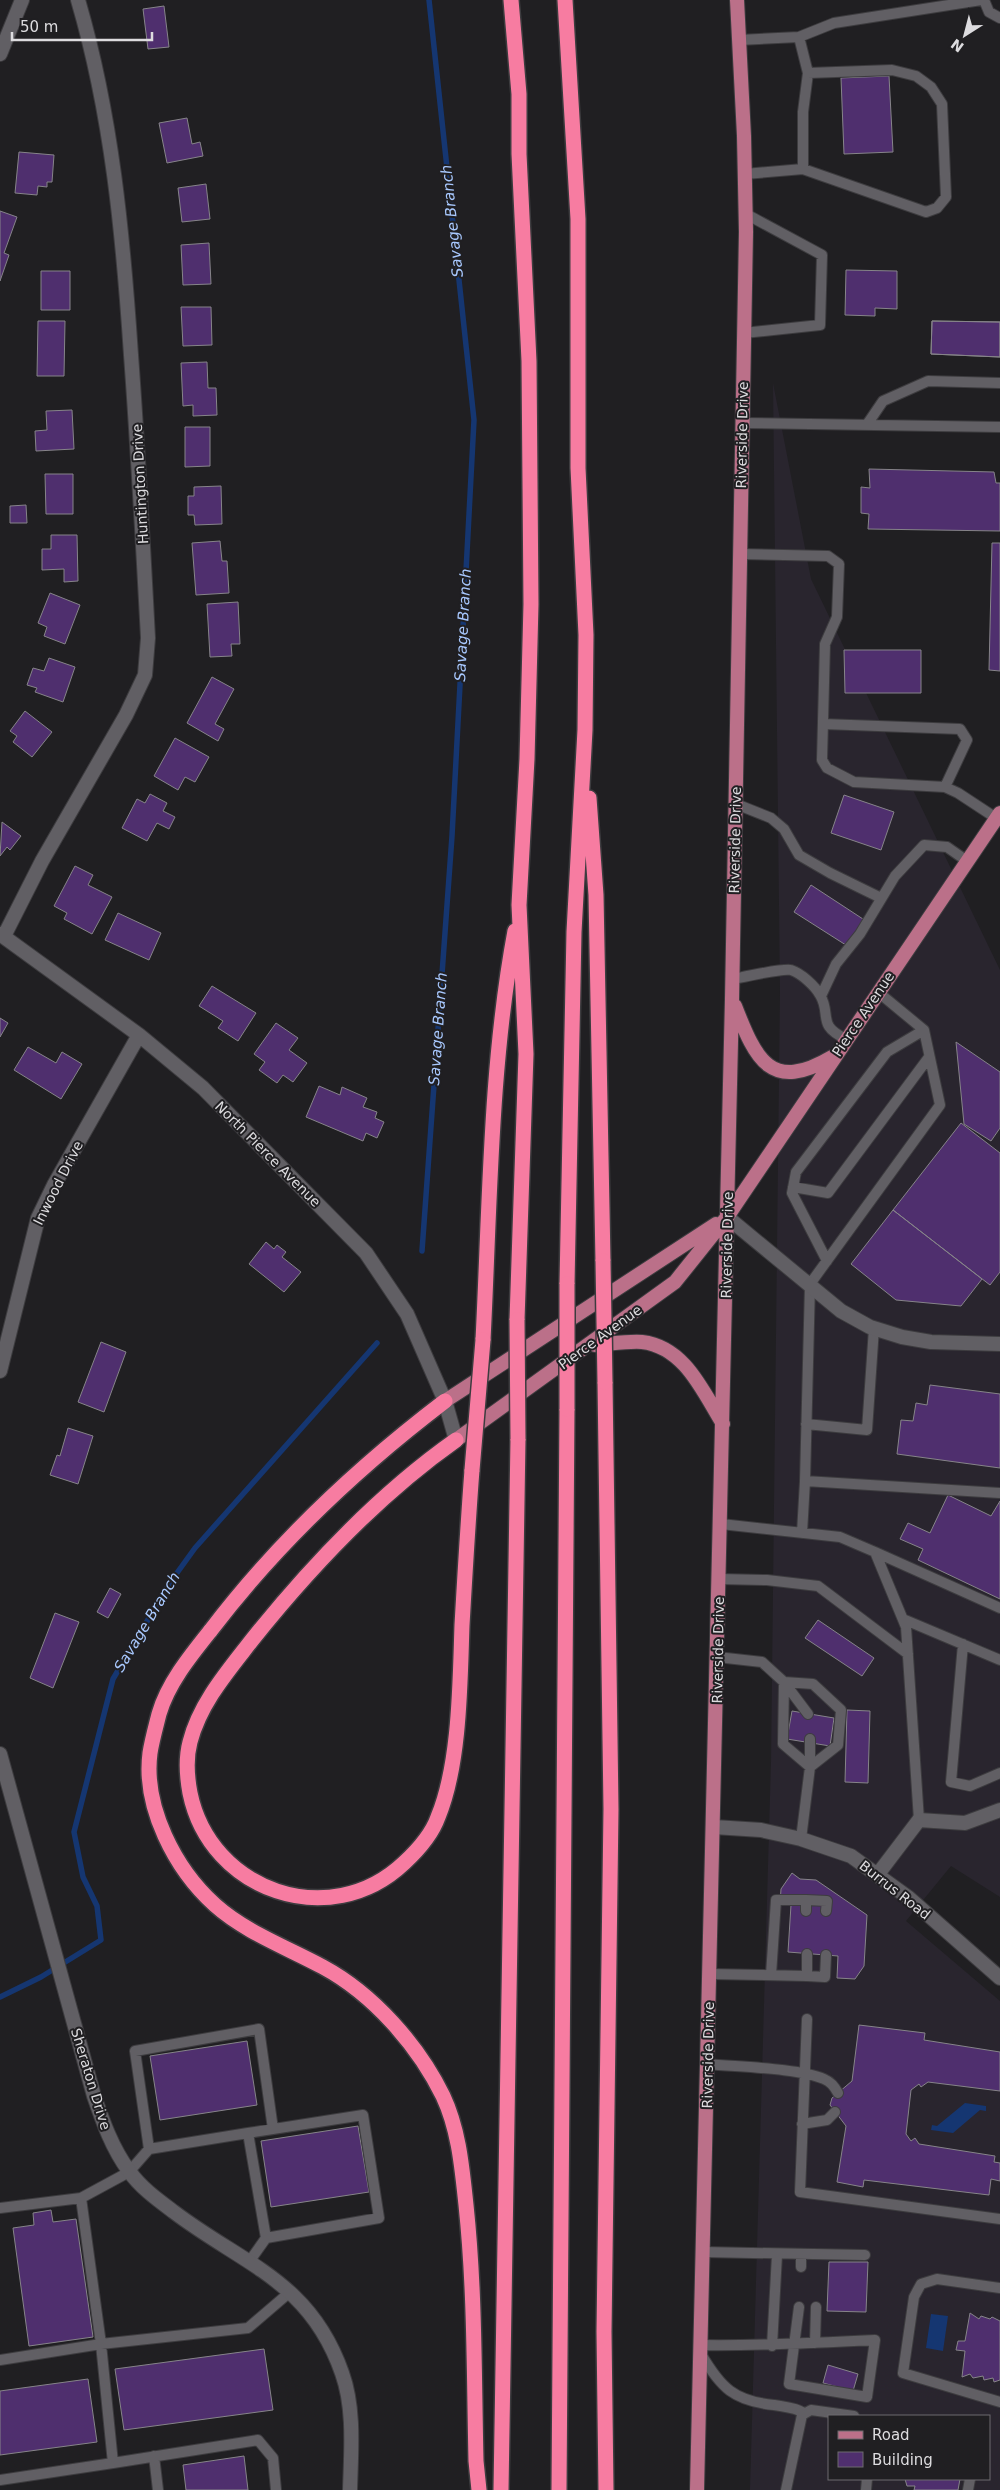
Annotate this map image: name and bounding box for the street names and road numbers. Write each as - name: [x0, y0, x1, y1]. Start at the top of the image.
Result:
- street label: Riverside Drive: [733, 382, 751, 488]
- street label: Huntington Drive: [129, 424, 151, 544]
- street label: Riverside Drive: [726, 787, 744, 893]
- street label: Pierce Avenue: [829, 969, 897, 1059]
- street label: North Pierce Avenue: [212, 1098, 324, 1210]
- street label: Inwood Drive: [30, 1138, 86, 1228]
- street label: Riverside Drive: [718, 1192, 736, 1298]
- street label: Pierce Avenue: [555, 1301, 645, 1373]
- street label: Riverside Drive: [709, 1597, 727, 1703]
- street label: Burrus Road: [856, 1857, 934, 1923]
- street label: Riverside Drive: [699, 2002, 717, 2108]
- street label: Sheraton Drive: [68, 2026, 114, 2132]

